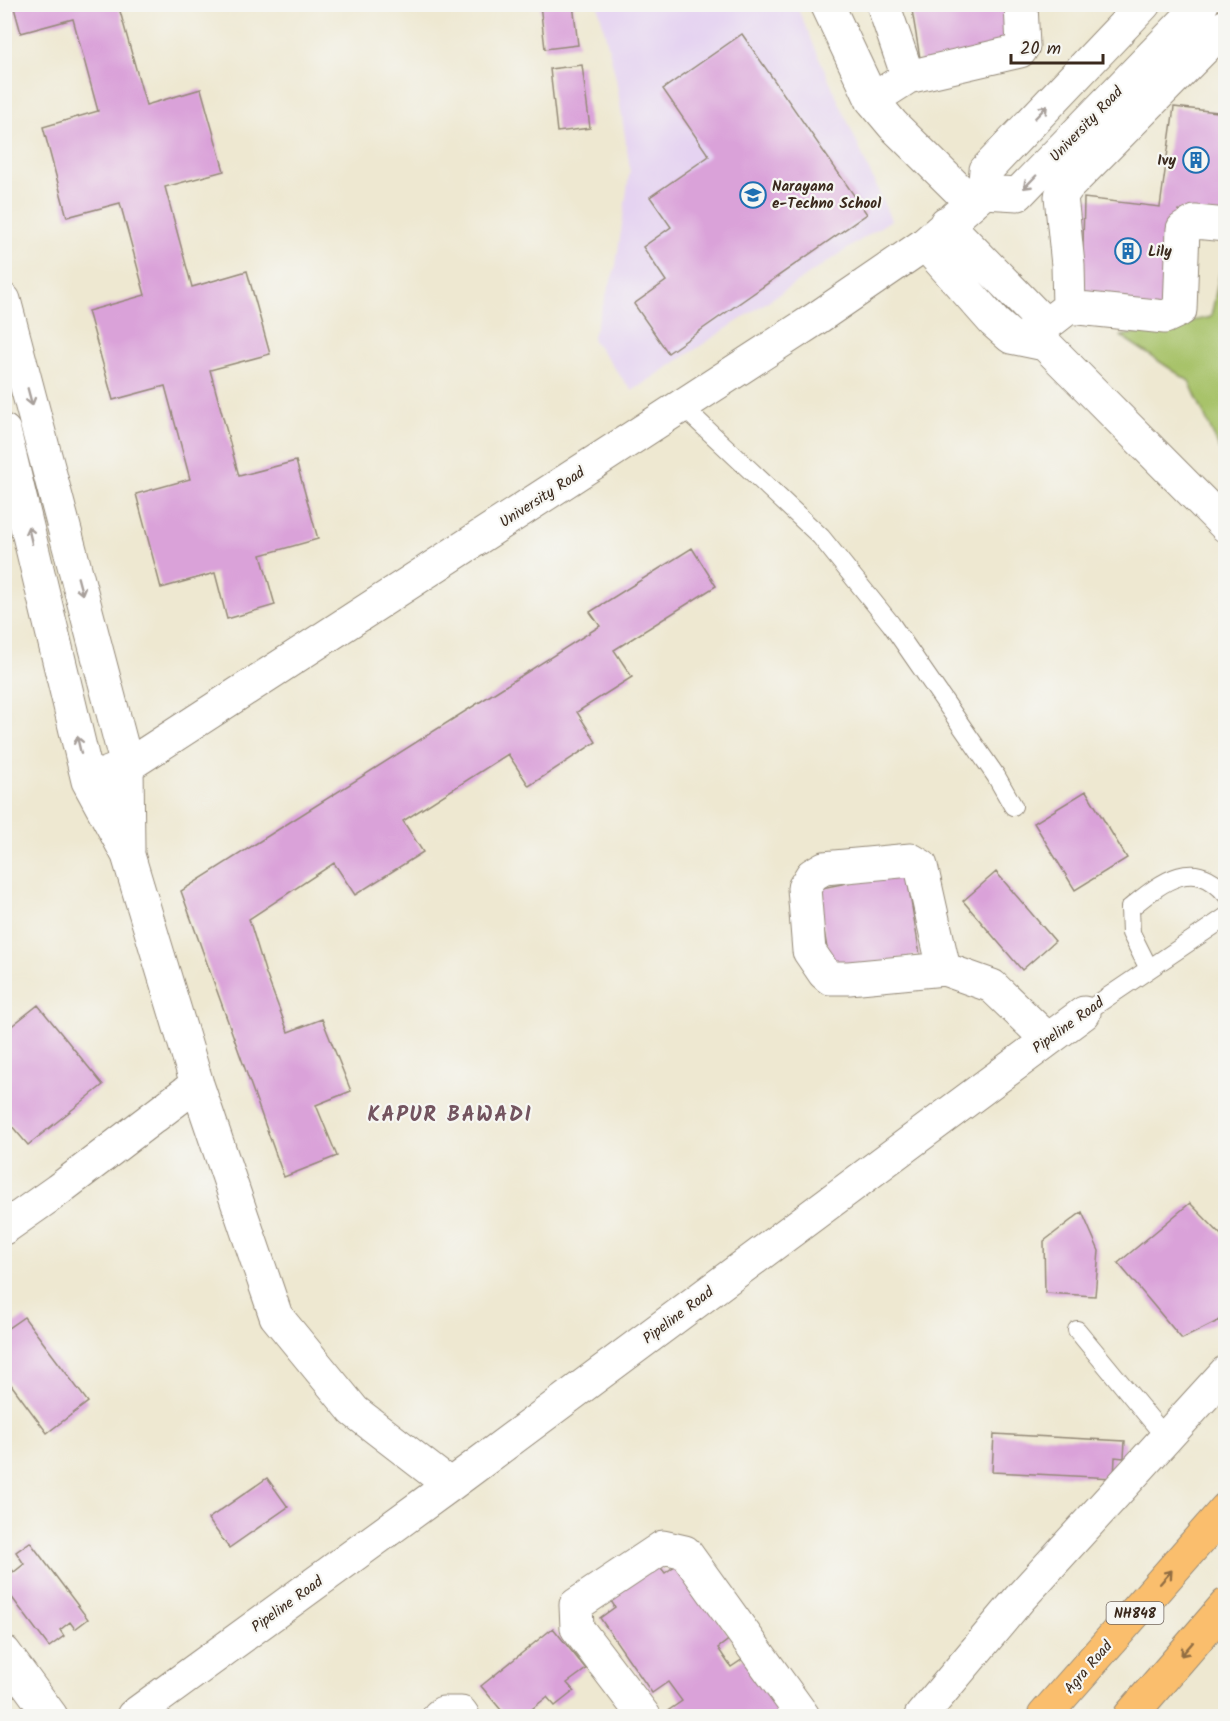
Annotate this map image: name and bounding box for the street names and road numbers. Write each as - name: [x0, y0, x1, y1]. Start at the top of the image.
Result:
- street label: University Road: [1044, 81, 1130, 168]
- street label: University Road: [495, 461, 590, 534]
- street label: Pipeline Road: [1028, 991, 1110, 1060]
- street label: Pipeline Road: [638, 1281, 720, 1351]
- street label: Pipeline Road: [247, 1570, 329, 1639]
- road number: NH848: [1106, 1602, 1164, 1624]
- street label: Agra Road: [1059, 1635, 1119, 1700]

